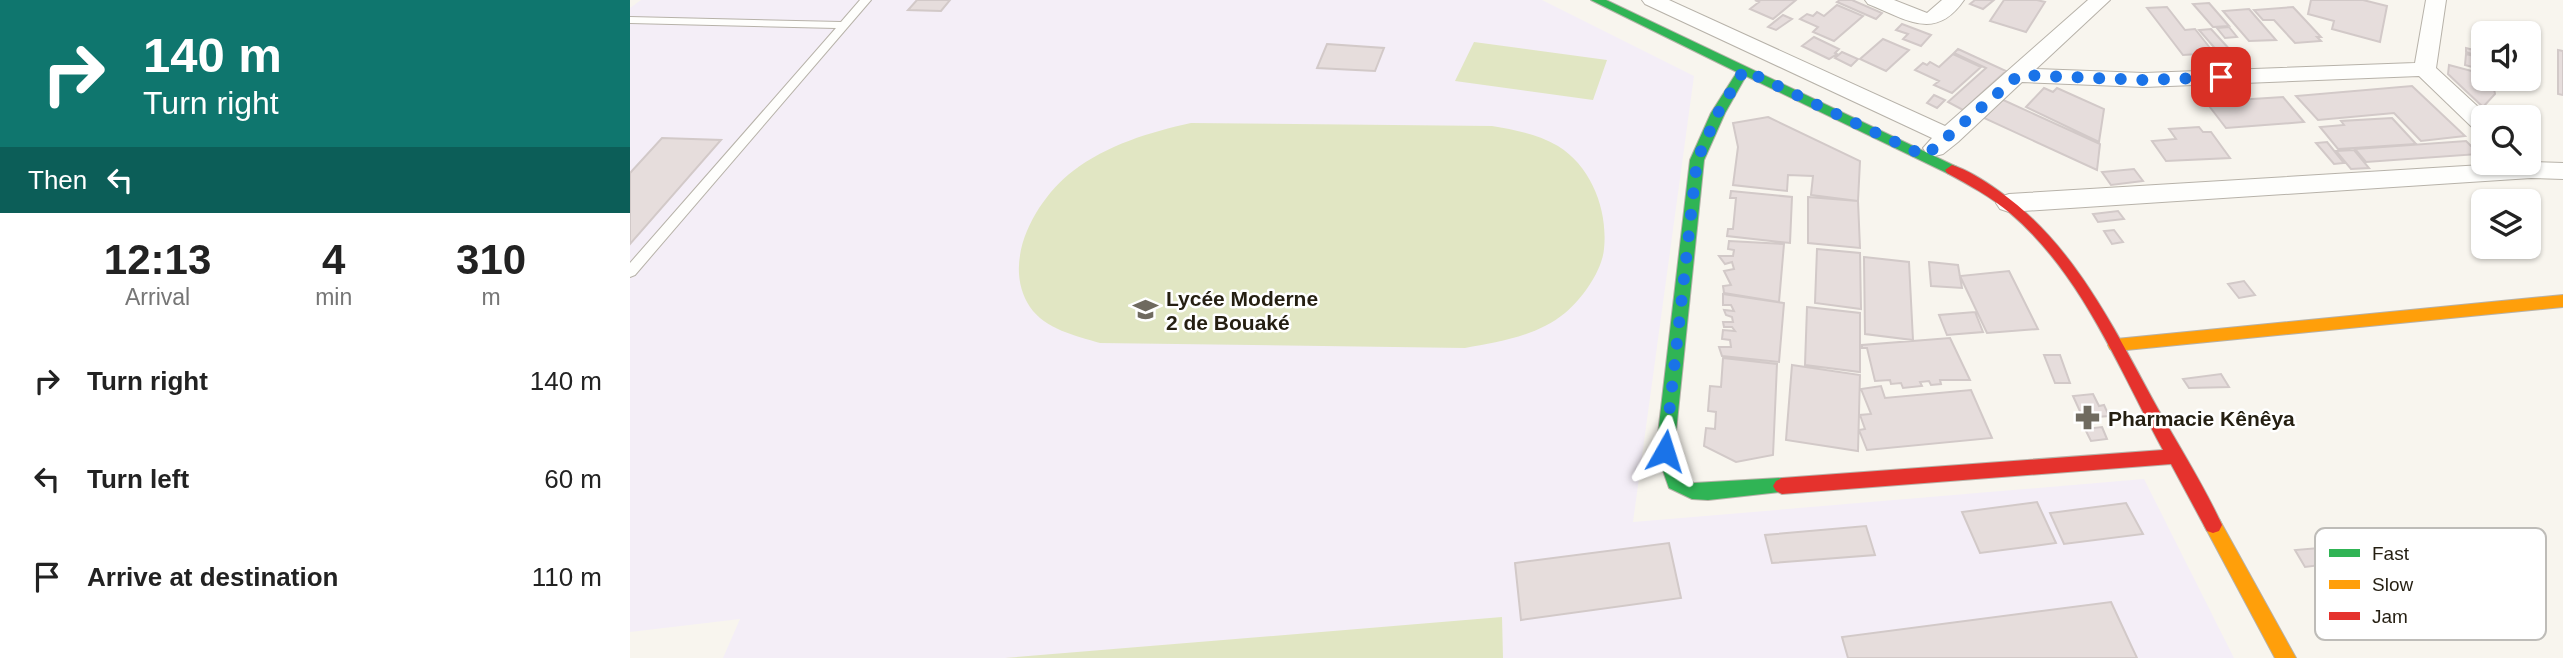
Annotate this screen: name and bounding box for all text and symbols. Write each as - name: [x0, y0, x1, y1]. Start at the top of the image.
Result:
- map controls: [2471, 21, 2541, 259]
- button: sound: [2471, 21, 2541, 91]
- icon: right: [28, 28, 119, 119]
- text: 140 m: [143, 28, 282, 82]
- pin: [2191, 47, 2251, 107]
- icon: arrive: [2202, 58, 2240, 96]
- text: Turn right: [143, 85, 279, 121]
- button: search: [2471, 105, 2541, 175]
- icon: left: [101, 161, 139, 199]
- text: Then: [28, 165, 87, 195]
- button: layers: [2471, 189, 2541, 259]
- text: 12:13: [104, 236, 211, 283]
- text: 4: [322, 236, 345, 283]
- text: 310: [456, 236, 526, 283]
- text: Arrival: [125, 284, 190, 310]
- text: min: [315, 284, 352, 310]
- text: m: [482, 284, 501, 310]
- place label: Lycée Moderne 2 de Bouaké: [1166, 287, 1318, 334]
- school or university icon: Lycée Moderne 2 de Bouaké: [1132, 296, 1160, 324]
- icon: right: [28, 362, 66, 400]
- text: Turn right: [87, 366, 208, 396]
- text: 140 m: [530, 366, 602, 396]
- pharmacy icon: Pharmacie Kênêya: [2074, 404, 2102, 432]
- place label: Pharmacie Kênêya: [2108, 407, 2295, 430]
- position arrow: [1628, 414, 1702, 488]
- icon: left: [28, 460, 66, 498]
- text: Turn left: [87, 464, 189, 494]
- text: 60 m: [544, 464, 602, 494]
- legend: [2315, 528, 2546, 640]
- text: Fast: [2372, 543, 2410, 564]
- icon: arrive: [28, 558, 66, 596]
- text: Arrive at destination: [87, 562, 338, 592]
- text: 110 m: [532, 562, 602, 592]
- text: Slow: [2372, 574, 2413, 595]
- text: Jam: [2372, 606, 2408, 627]

